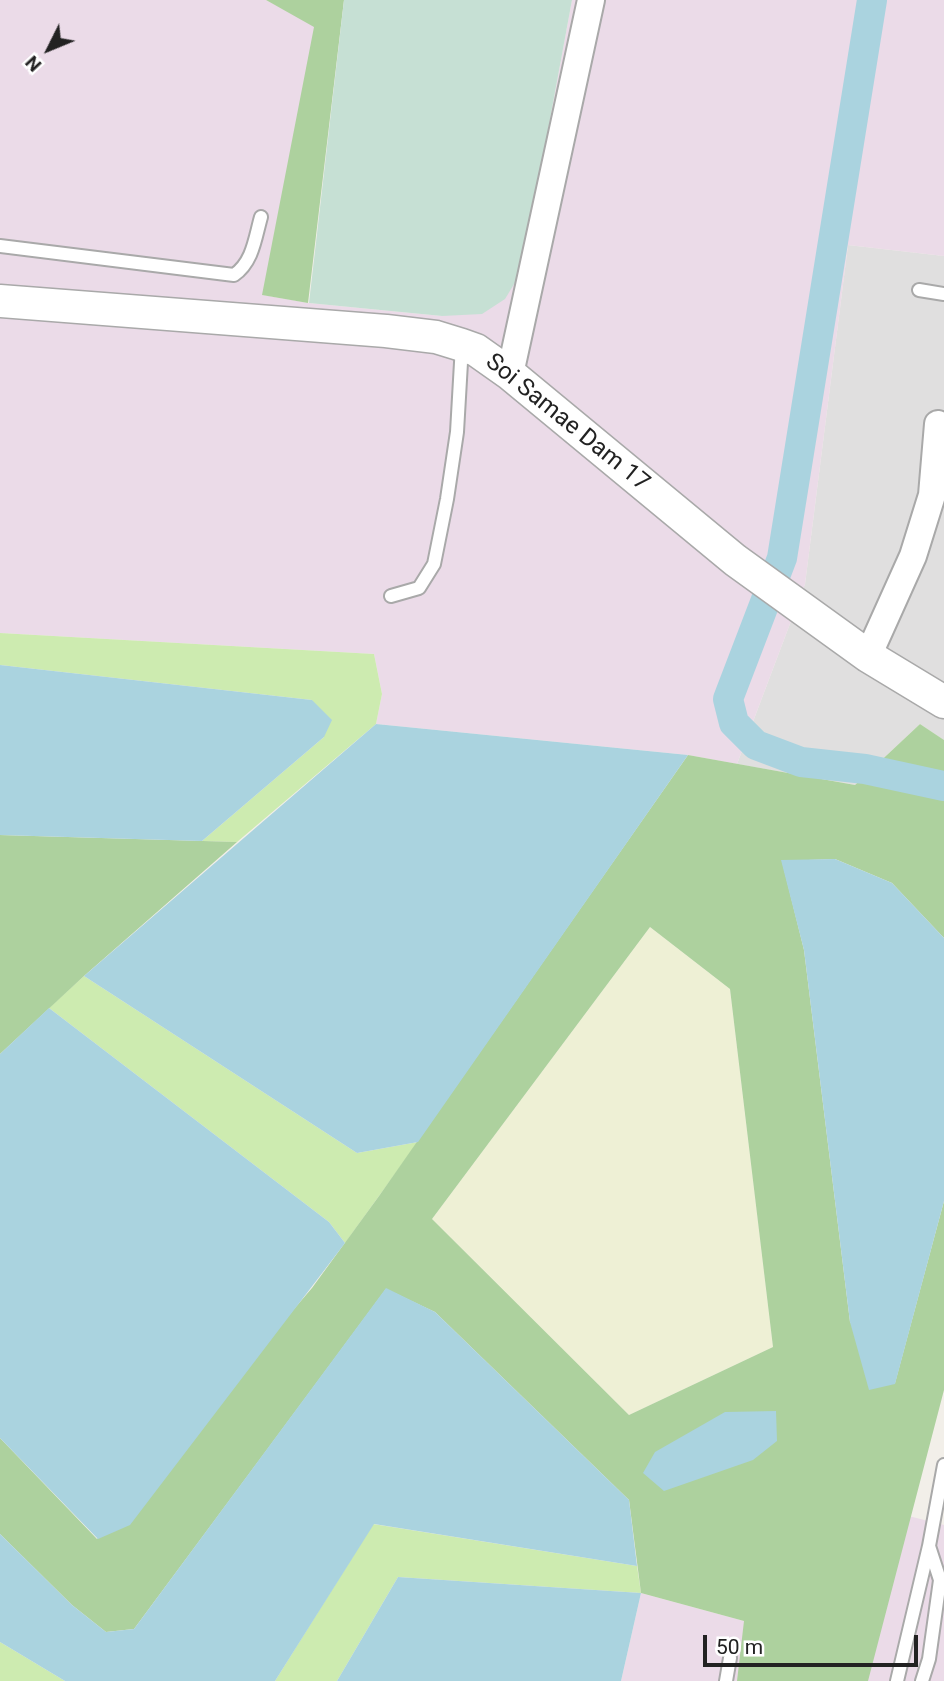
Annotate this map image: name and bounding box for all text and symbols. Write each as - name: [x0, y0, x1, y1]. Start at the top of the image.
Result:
- north arrow: [14, 14, 84, 84]
- text: N: [20, 51, 46, 76]
- street label: Soi Samae Dam 17: [479, 348, 655, 498]
- scale bar: [706, 1622, 921, 1666]
- text: 50 m: [716, 1635, 763, 1659]

